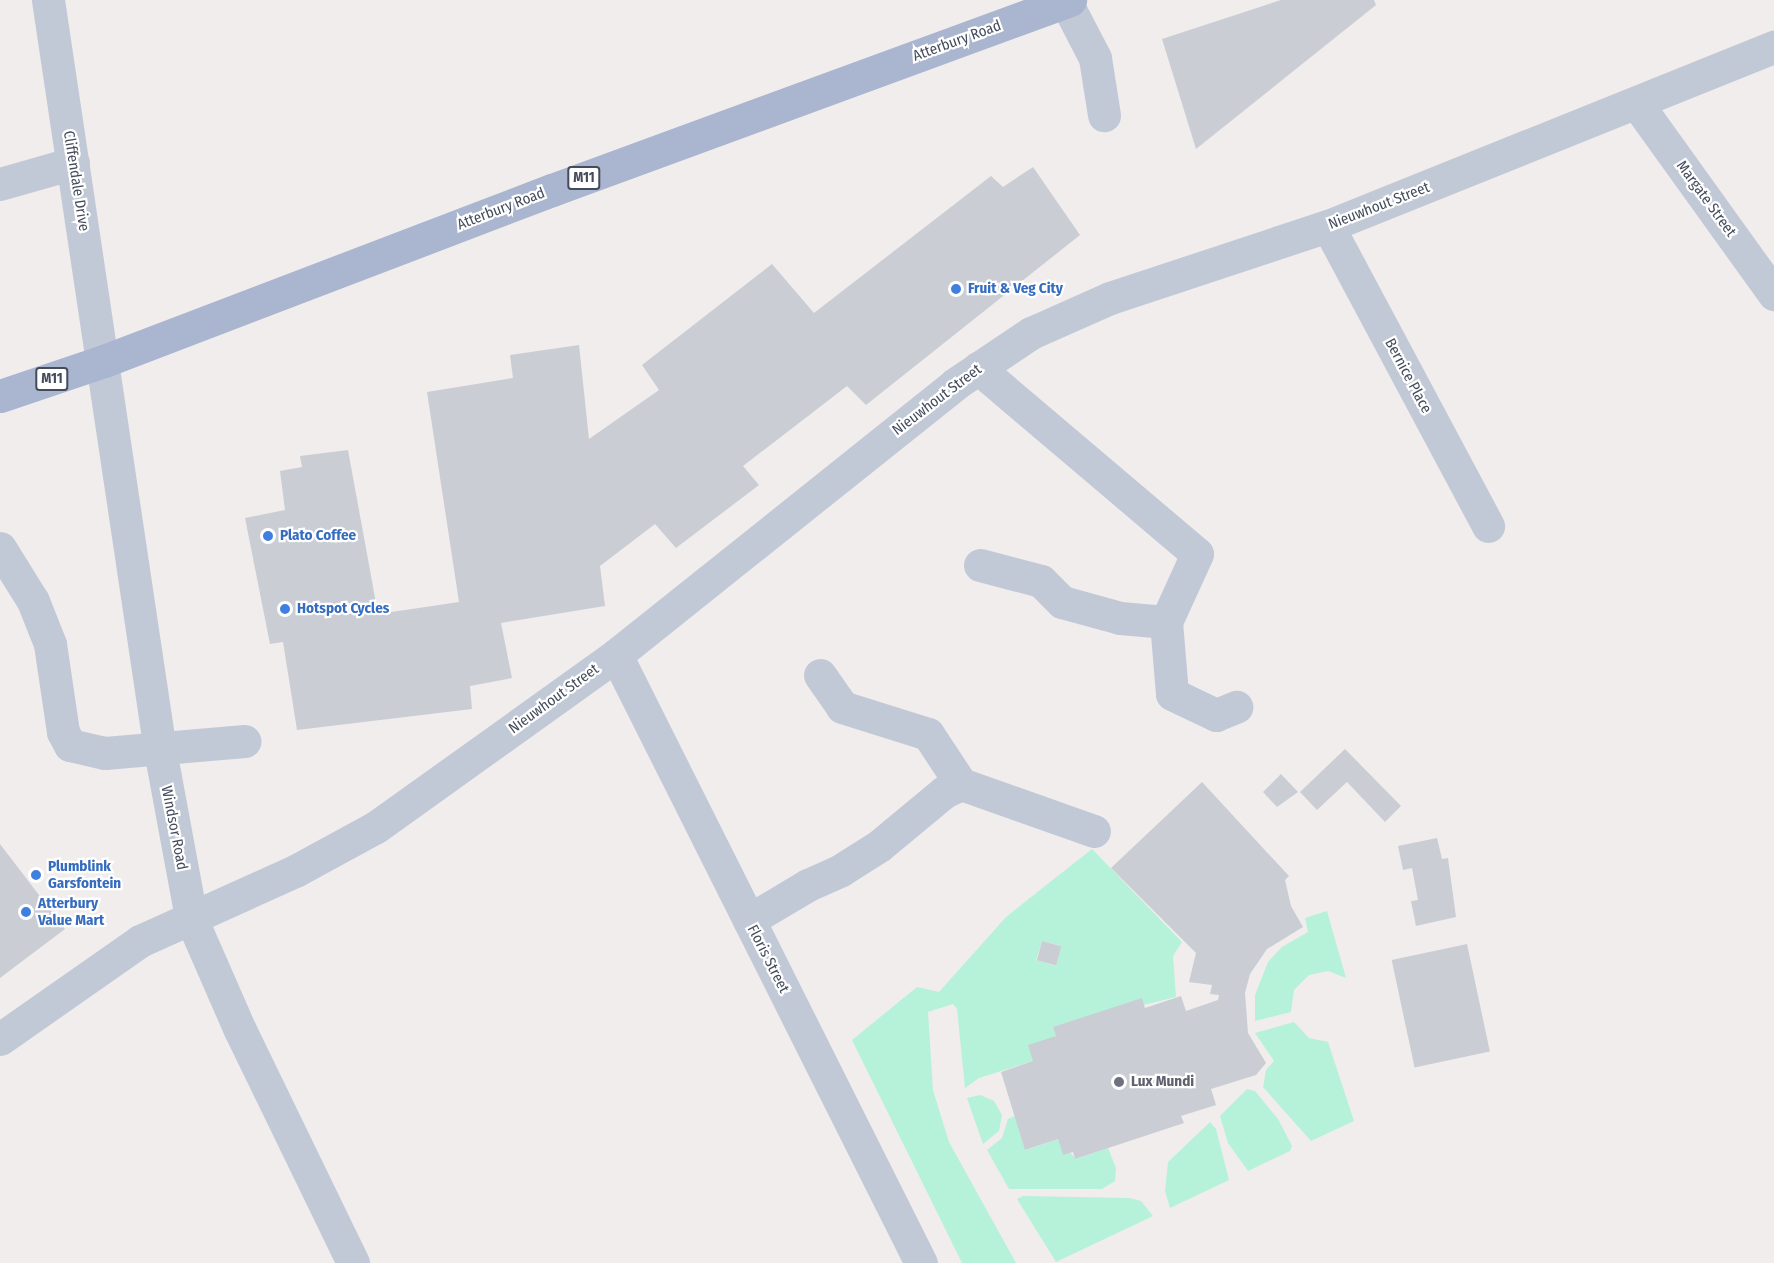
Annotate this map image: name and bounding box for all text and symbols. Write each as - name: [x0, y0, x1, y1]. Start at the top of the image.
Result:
- street label: Atterbury Road: [910, 17, 1004, 65]
- street label: Cliffendale Drive: [59, 130, 93, 232]
- street label: Margate Street: [1672, 157, 1740, 241]
- road number: M11: [566, 167, 602, 189]
- street label: Nieuwhout Street: [1326, 178, 1432, 234]
- street label: Atterbury Road: [455, 184, 547, 234]
- place label: Fruit & Veg City: [968, 280, 1063, 298]
- marker: Fruit & Veg City: [949, 282, 963, 296]
- street label: Bernice Place: [1381, 336, 1435, 416]
- street label: Nieuwhout Street: [889, 361, 985, 439]
- road number: M11: [34, 368, 70, 390]
- place label: Plato Coffee: [280, 527, 356, 545]
- marker: Plato Coffee: [261, 529, 275, 543]
- place label: Hotspot Cycles: [297, 600, 389, 618]
- marker: Hotspot Cycles: [278, 602, 292, 616]
- street label: Nieuwhout Street: [505, 660, 603, 738]
- street label: Windsor Road: [157, 785, 191, 871]
- place label: Plumblink Garsfontein: [48, 857, 121, 892]
- marker: Plumblink Garsfontein: [29, 868, 43, 882]
- place label: Atterbury Value Mart: [38, 894, 104, 929]
- marker: Atterbury Value Mart: [19, 905, 33, 919]
- street label: Floris Street: [743, 922, 793, 996]
- place label: Lux Mundi: [1131, 1073, 1194, 1091]
- marker: Lux Mundi: [1112, 1075, 1126, 1089]

